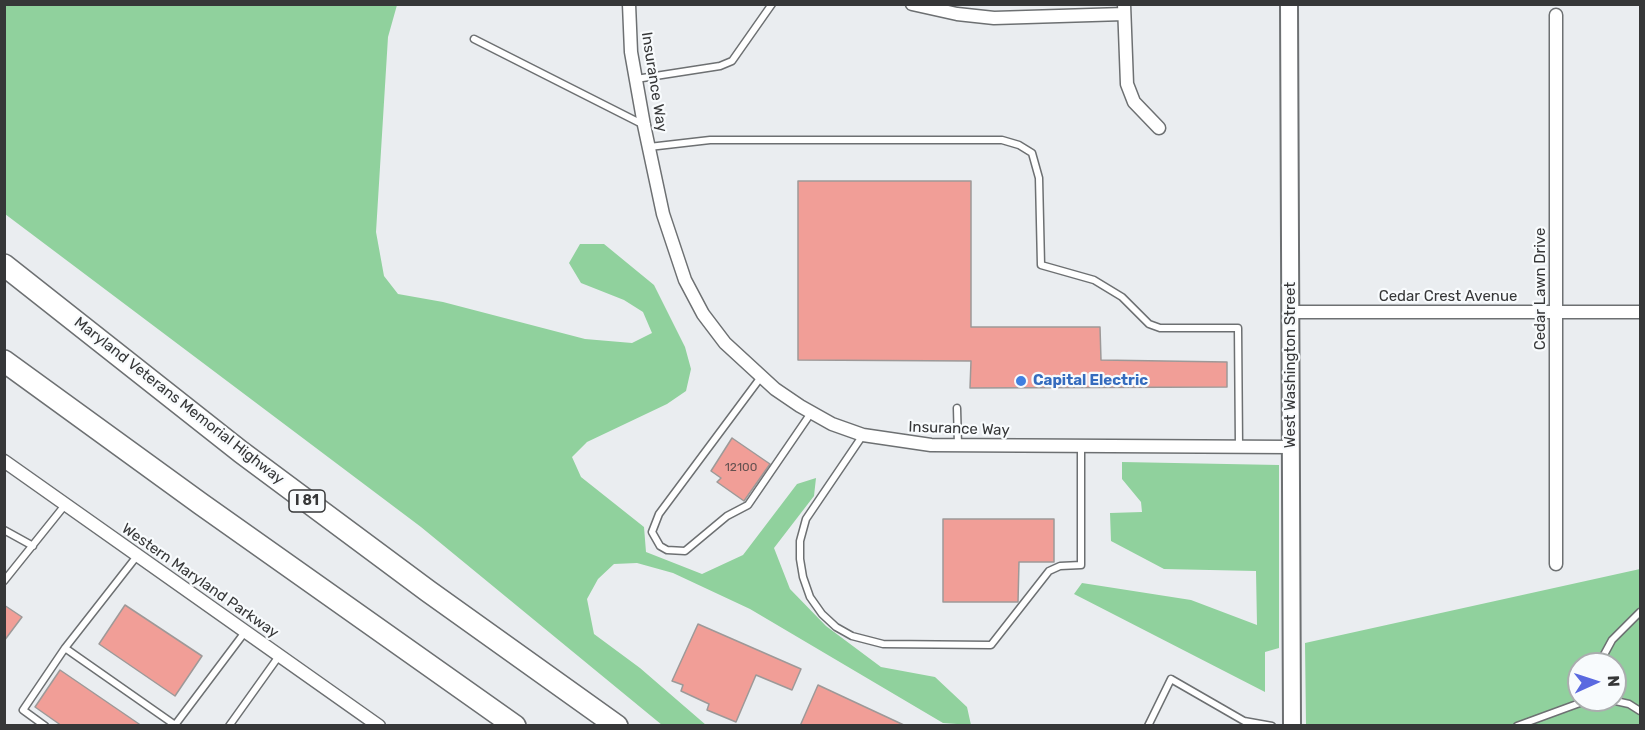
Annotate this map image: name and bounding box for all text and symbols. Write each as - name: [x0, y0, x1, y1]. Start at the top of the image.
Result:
- street label: Insurance Way: [637, 31, 671, 133]
- street label: Cedar Lawn Drive: [1532, 228, 1550, 350]
- street label: West Washington Street: [1282, 282, 1300, 448]
- street label: Cedar Crest Avenue: [1379, 288, 1517, 306]
- street label: Maryland Veterans Memorial Highway: [70, 313, 288, 489]
- place label: Capital Electric: [1033, 372, 1148, 390]
- marker: Capital Electric: [1014, 374, 1028, 388]
- street label: Insurance Way: [908, 418, 1010, 440]
- house number: 12100: [725, 461, 757, 475]
- road number: I 81: [289, 490, 325, 512]
- street label: Western Maryland Parkway: [118, 520, 282, 642]
- north arrow: [1567, 652, 1627, 712]
- text: N: [1604, 675, 1623, 687]

